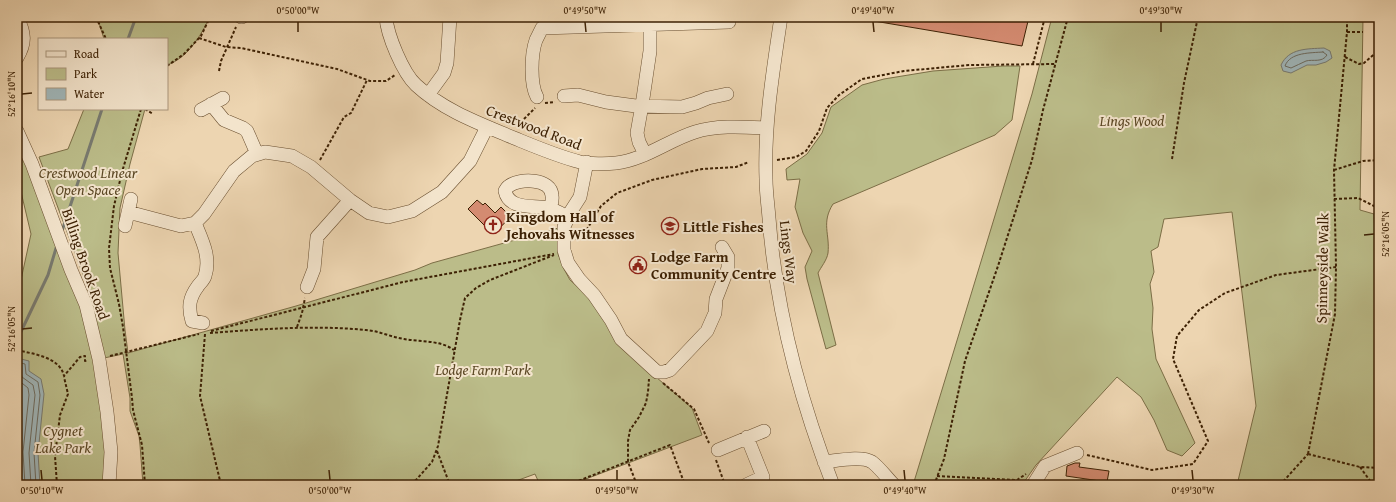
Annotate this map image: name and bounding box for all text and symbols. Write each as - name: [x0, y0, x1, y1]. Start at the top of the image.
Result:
- text: 0°50'00"W: [276, 3, 320, 18]
- text: 0°49'50"W: [563, 3, 607, 18]
- text: 0°49'40"W: [851, 3, 895, 18]
- text: 0°49'30"W: [1139, 3, 1183, 18]
- legend: [38, 38, 168, 110]
- text: Road: [74, 45, 100, 62]
- text: Park: [74, 65, 98, 82]
- text: 52°16'10"N: [4, 71, 19, 117]
- text: Water: [74, 85, 104, 102]
- street label: Crestwood Road: [483, 99, 585, 155]
- park label: Lings Wood: [1099, 110, 1164, 131]
- park label: Crestwood Linear Open Space: [39, 162, 138, 200]
- street label: Billing Brook Road: [57, 205, 115, 323]
- place label: Kingdom Hall of Jehovahs Witnesses: [503, 206, 635, 244]
- text: 52°16'05"N: [1378, 211, 1393, 257]
- street label: Spinneyside Walk: [1311, 212, 1333, 323]
- church icon: Kingdom Hall of Jehovahs Witnesses: [483, 215, 503, 235]
- school or university icon: Little Fishes: [660, 216, 680, 236]
- place label: Little Fishes: [683, 216, 764, 237]
- street label: Lings Way: [775, 219, 803, 285]
- place label: Lodge Farm Community Centre: [651, 246, 776, 284]
- public building icon: Lodge Farm Community Centre: [628, 255, 648, 275]
- text: 52°16'05"N: [4, 306, 19, 352]
- park label: Lodge Farm Park: [434, 359, 531, 380]
- park label: Cygnet Lake Park: [34, 420, 91, 458]
- text: 0°50'10"W: [20, 483, 64, 498]
- text: 0°50'00"W: [308, 483, 352, 498]
- text: 0°49'50"W: [595, 483, 639, 498]
- text: 0°49'40"W: [883, 483, 927, 498]
- text: 0°49'30"W: [1171, 483, 1215, 498]

